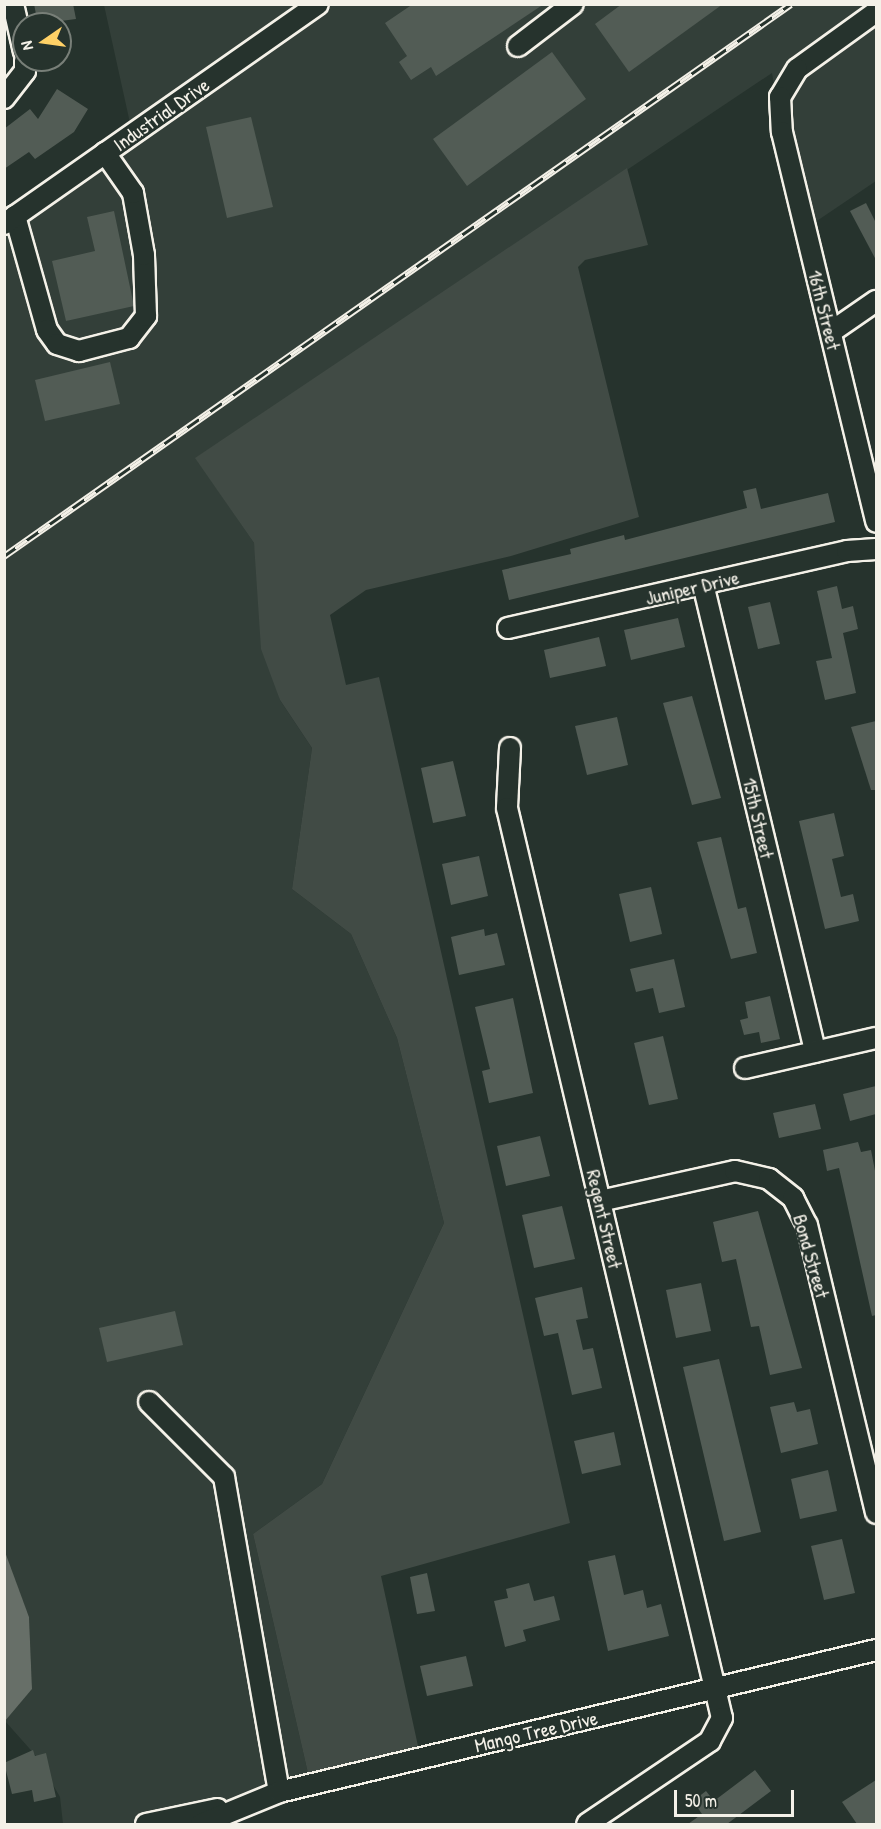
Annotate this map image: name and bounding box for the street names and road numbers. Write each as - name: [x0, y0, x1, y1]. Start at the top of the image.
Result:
- street label: Industrial Drive: [108, 72, 214, 156]
- street label: 16th Street: [803, 267, 847, 353]
- street label: Juniper Drive: [643, 565, 741, 609]
- street label: 15th Street: [738, 775, 780, 861]
- street label: Regent Street: [582, 1167, 628, 1271]
- street label: Bond Street: [789, 1211, 835, 1301]
- street label: Mango Tree Drive: [472, 1705, 600, 1757]

